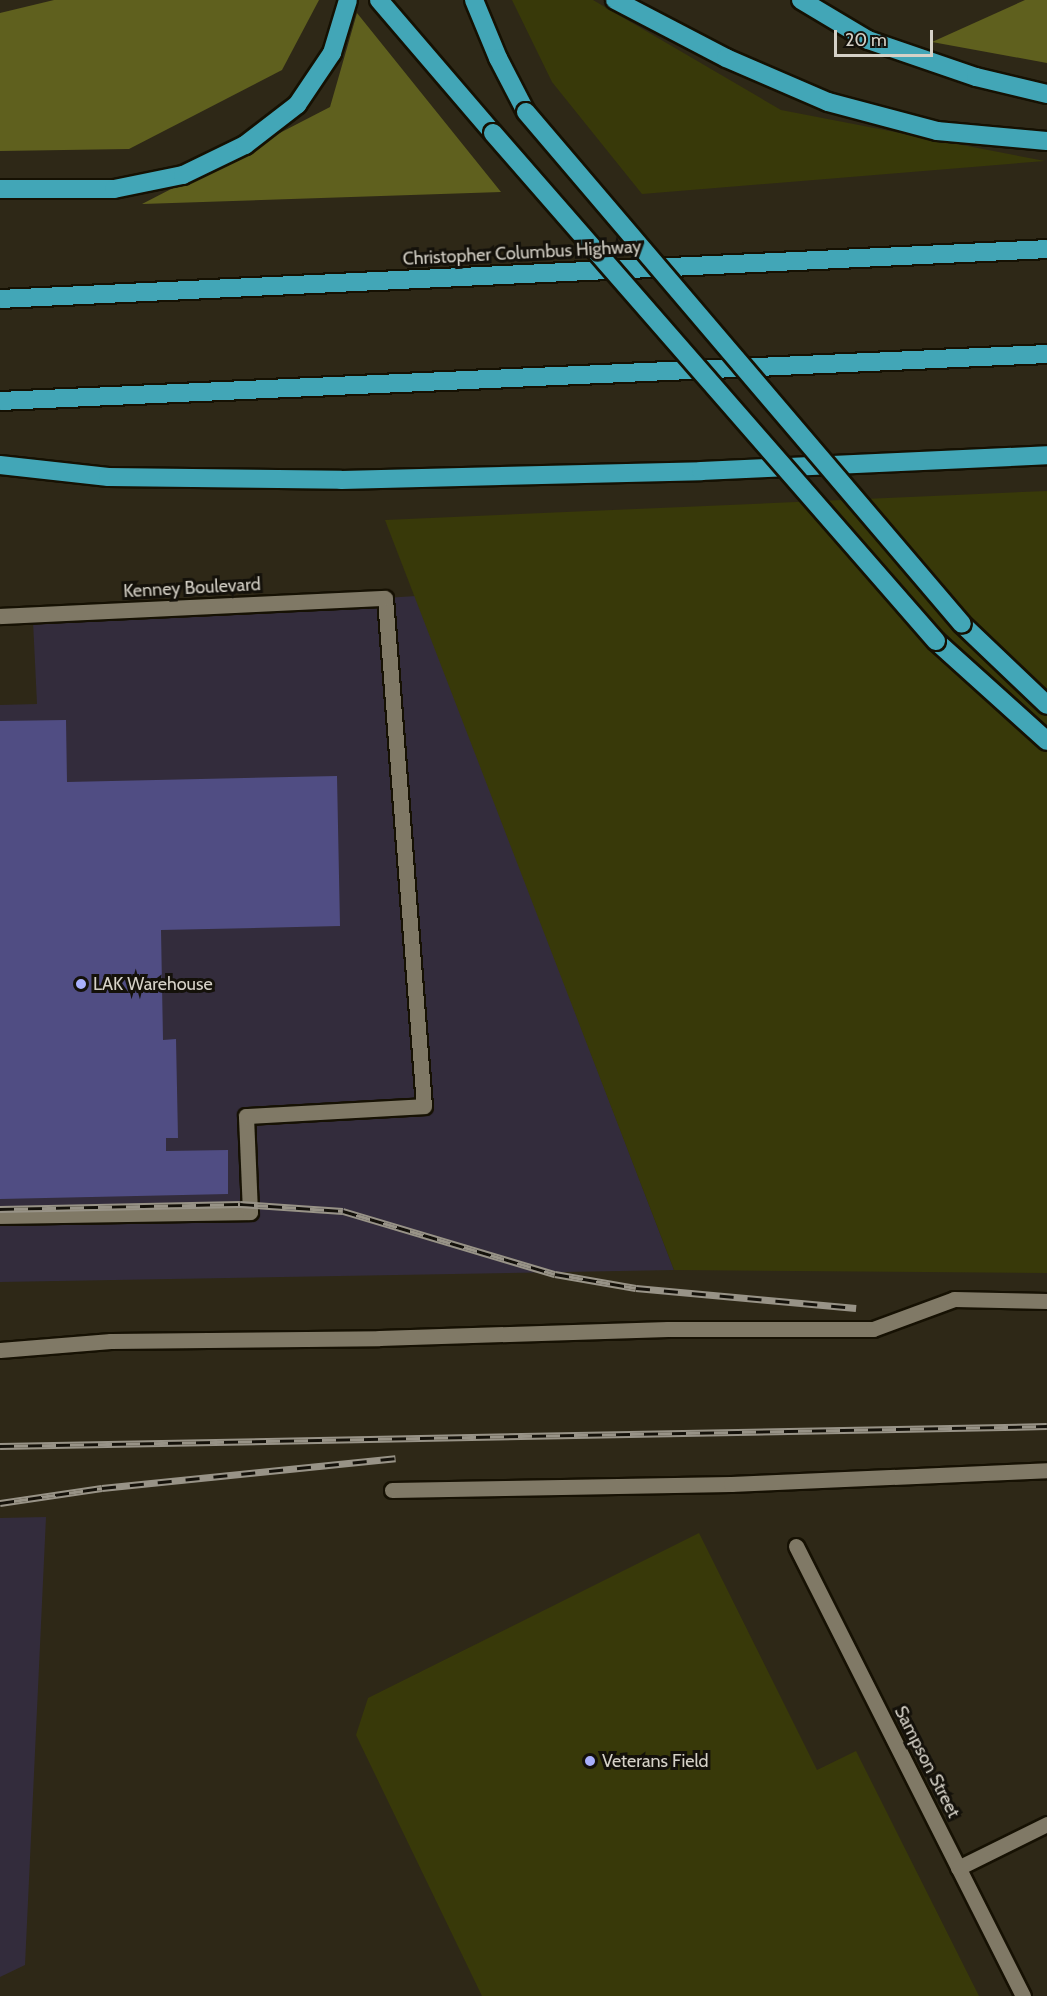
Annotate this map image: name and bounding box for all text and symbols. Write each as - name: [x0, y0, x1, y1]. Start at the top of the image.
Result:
- scale bar: [837, 18, 936, 56]
- text: 20 m: [845, 29, 887, 51]
- street label: Christopher Columbus Highway: [402, 236, 642, 270]
- street label: Kenney Boulevard: [123, 574, 261, 602]
- place label: LAK Warehouse: [93, 973, 213, 995]
- marker: LAK Warehouse: [74, 977, 88, 991]
- street label: Sampson Street: [890, 1702, 964, 1822]
- place label: Veterans Field: [602, 1750, 709, 1772]
- marker: Veterans Field: [583, 1754, 597, 1768]

